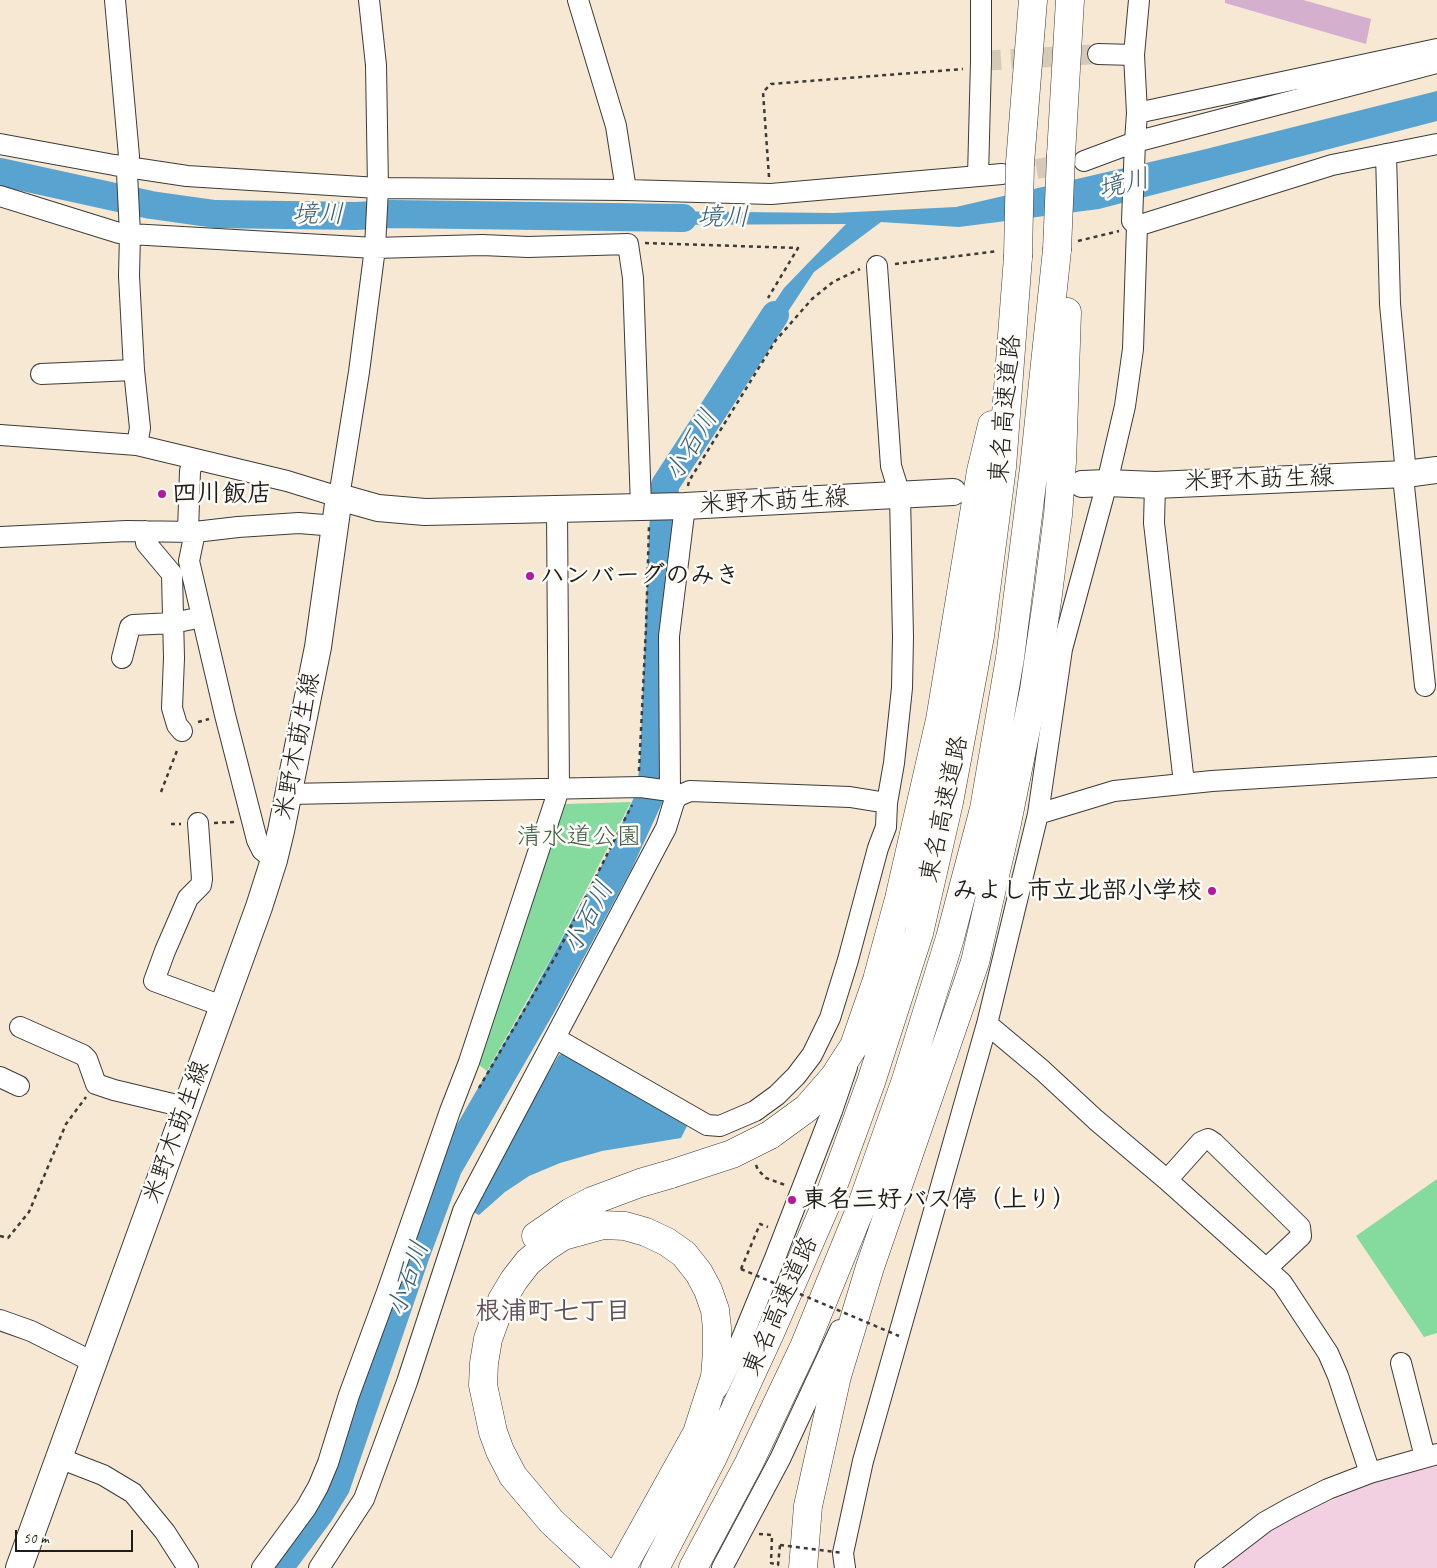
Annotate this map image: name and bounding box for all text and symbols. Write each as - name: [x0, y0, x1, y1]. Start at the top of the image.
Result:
- water label: 境川: [1095, 164, 1153, 206]
- water label: 境川: [292, 199, 344, 231]
- water label: 境川: [697, 202, 749, 234]
- street label: 東名高速道路: [985, 333, 1027, 485]
- water label: 小石川: [659, 405, 725, 487]
- street label: 米野木莇生線: [1184, 462, 1334, 498]
- place label: 四川飯店: [172, 479, 272, 509]
- street label: 米野木莇生線: [698, 483, 850, 521]
- marker: 四川飯店: [156, 488, 168, 500]
- place label: ハンバーグのみき: [540, 561, 740, 591]
- marker: ハンバーグのみき: [524, 570, 536, 582]
- street label: 米野木莇生線: [269, 670, 327, 822]
- street label: 東名高速道路: [915, 733, 975, 885]
- park label: 清水道公園: [517, 822, 641, 852]
- water label: 小石川: [557, 876, 621, 960]
- place label: みよし市立北部小学校: [952, 876, 1202, 906]
- marker: みよし市立北部小学校: [1206, 885, 1218, 897]
- street label: 米野木莇生線: [137, 1056, 217, 1208]
- place label: 東名三好バス停（上り）: [802, 1185, 1077, 1215]
- marker: 東名三好バス停（上り）: [786, 1194, 798, 1206]
- street label: 東名高速道路: [737, 1231, 825, 1381]
- water label: 小石川: [382, 1237, 436, 1321]
- district label: 根浦町七丁目: [475, 1296, 631, 1328]
- scale bar: [18, 1520, 135, 1552]
- text: 50 m: [23, 1529, 49, 1548]

